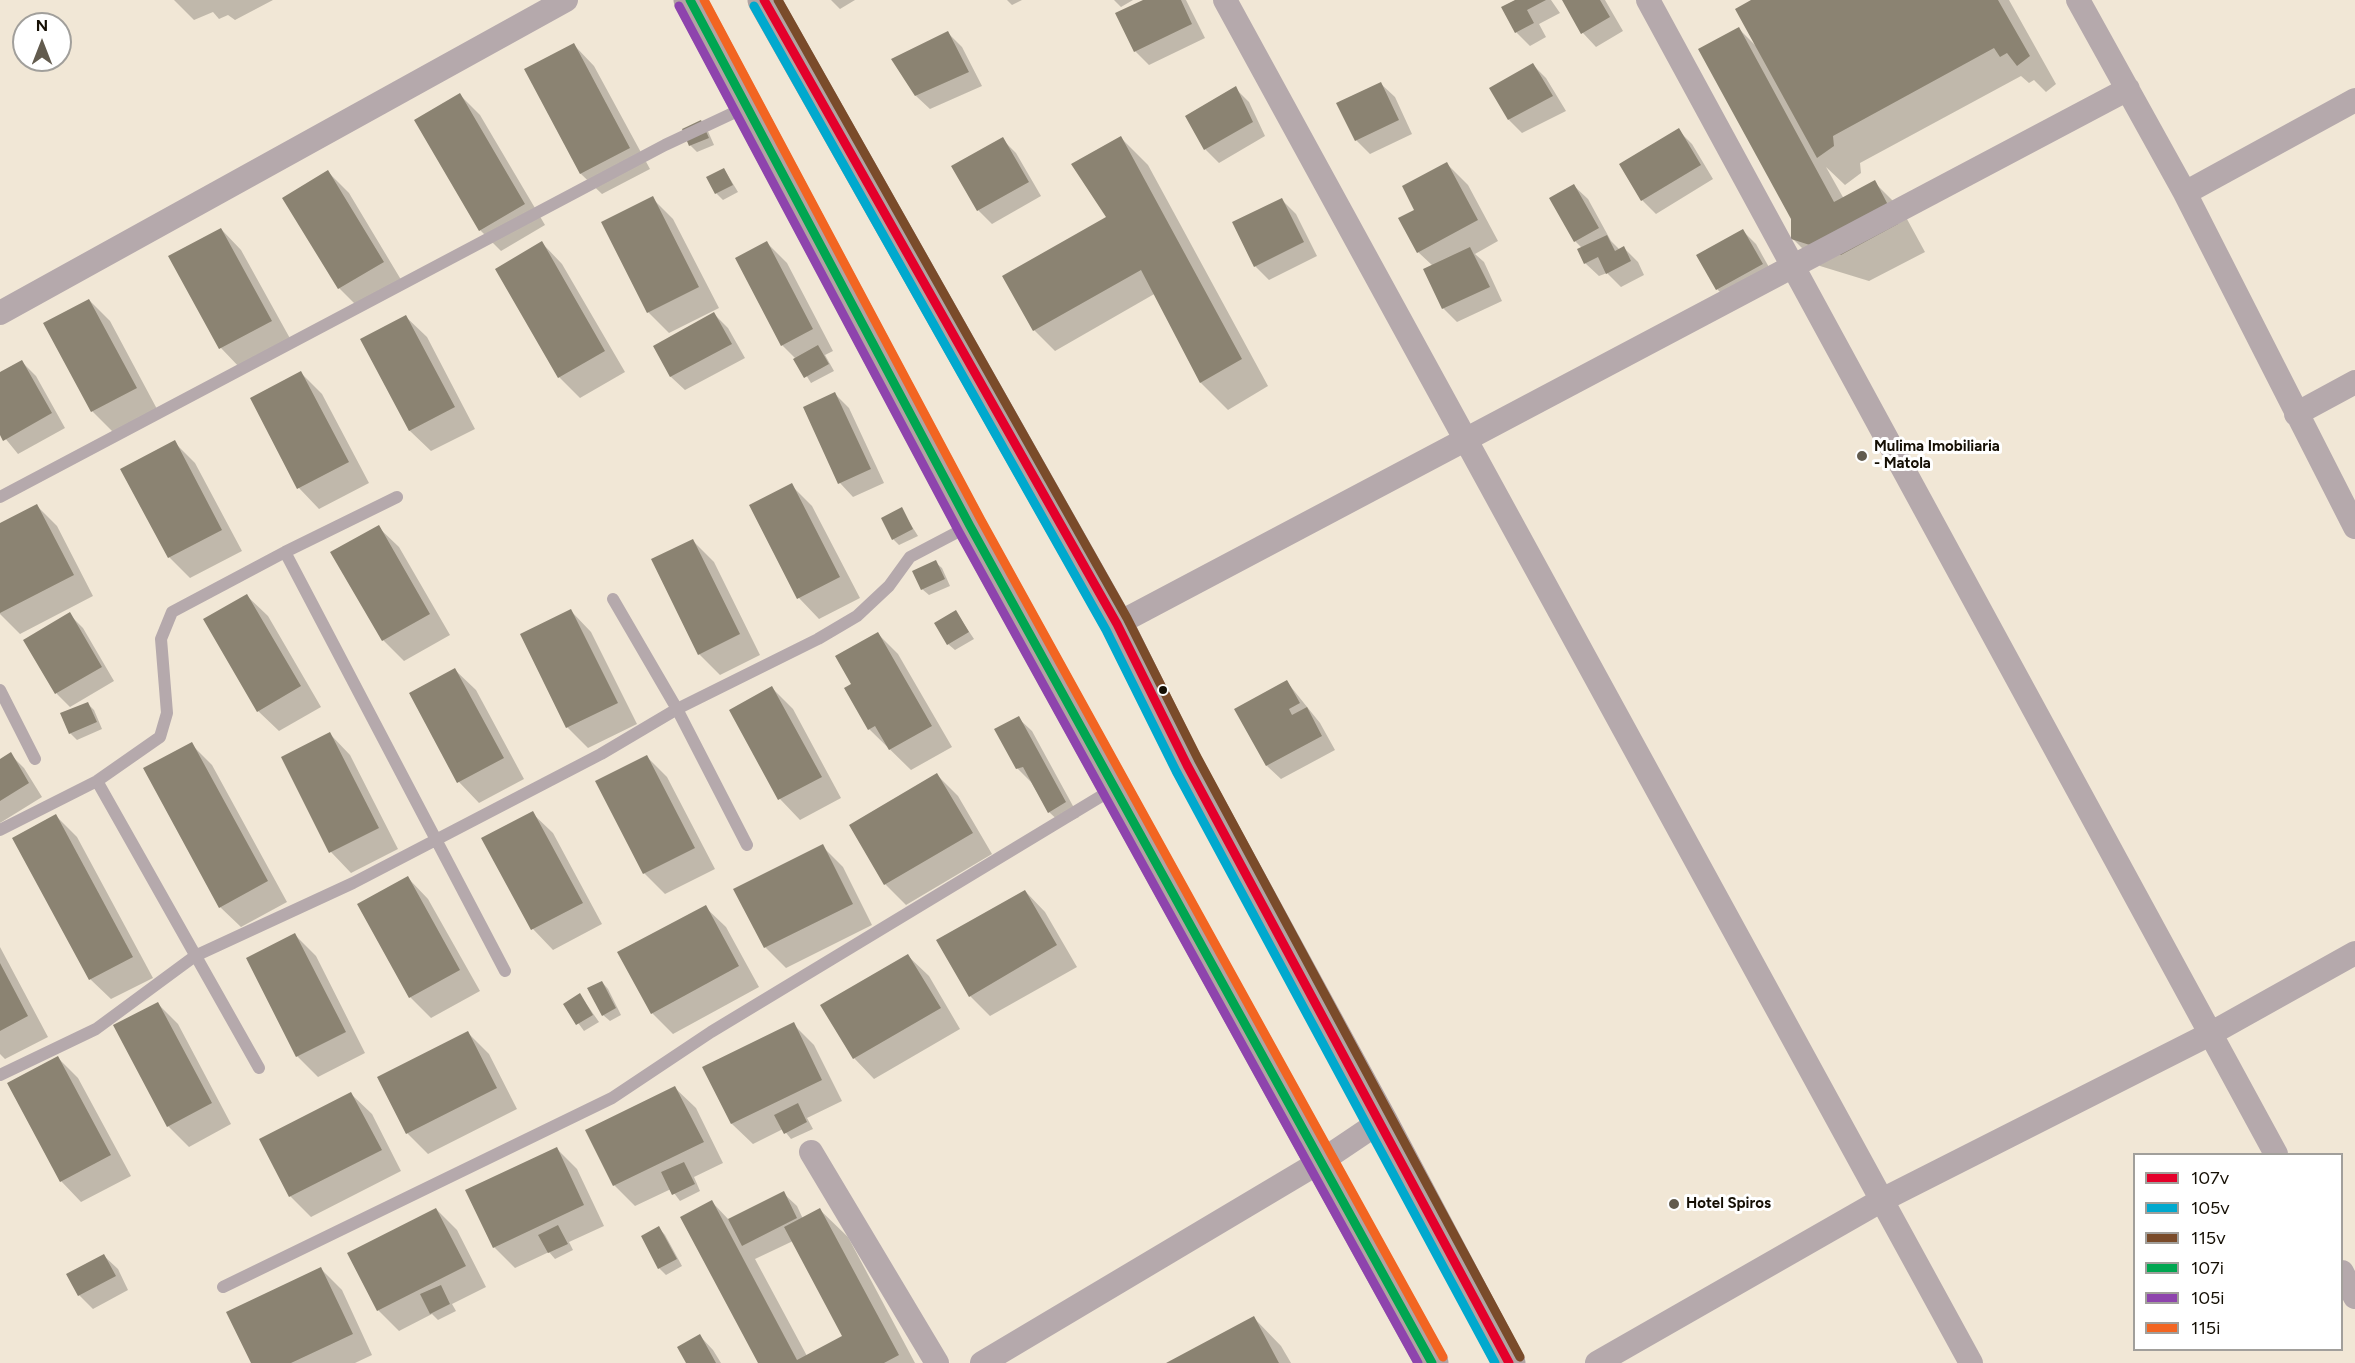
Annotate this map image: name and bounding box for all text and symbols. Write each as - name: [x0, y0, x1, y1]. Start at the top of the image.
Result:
- north arrow: [12, 12, 72, 72]
- text: N: [36, 16, 48, 35]
- place label: Mulima Imobiliaria - Matola: [1874, 438, 2000, 473]
- marker: Mulima Imobiliaria - Matola: [1855, 449, 1869, 463]
- unlabelled marker: [1157, 684, 1169, 696]
- legend: [2133, 1153, 2343, 1351]
- text: 107v: [2191, 1167, 2229, 1189]
- place label: Hotel Spiros: [1686, 1195, 1771, 1213]
- marker: Hotel Spiros: [1667, 1197, 1681, 1211]
- text: 105v: [2191, 1197, 2230, 1219]
- text: 115v: [2191, 1227, 2226, 1249]
- text: 107i: [2191, 1257, 2224, 1279]
- text: 105i: [2191, 1287, 2225, 1309]
- text: 115i: [2191, 1317, 2220, 1339]

